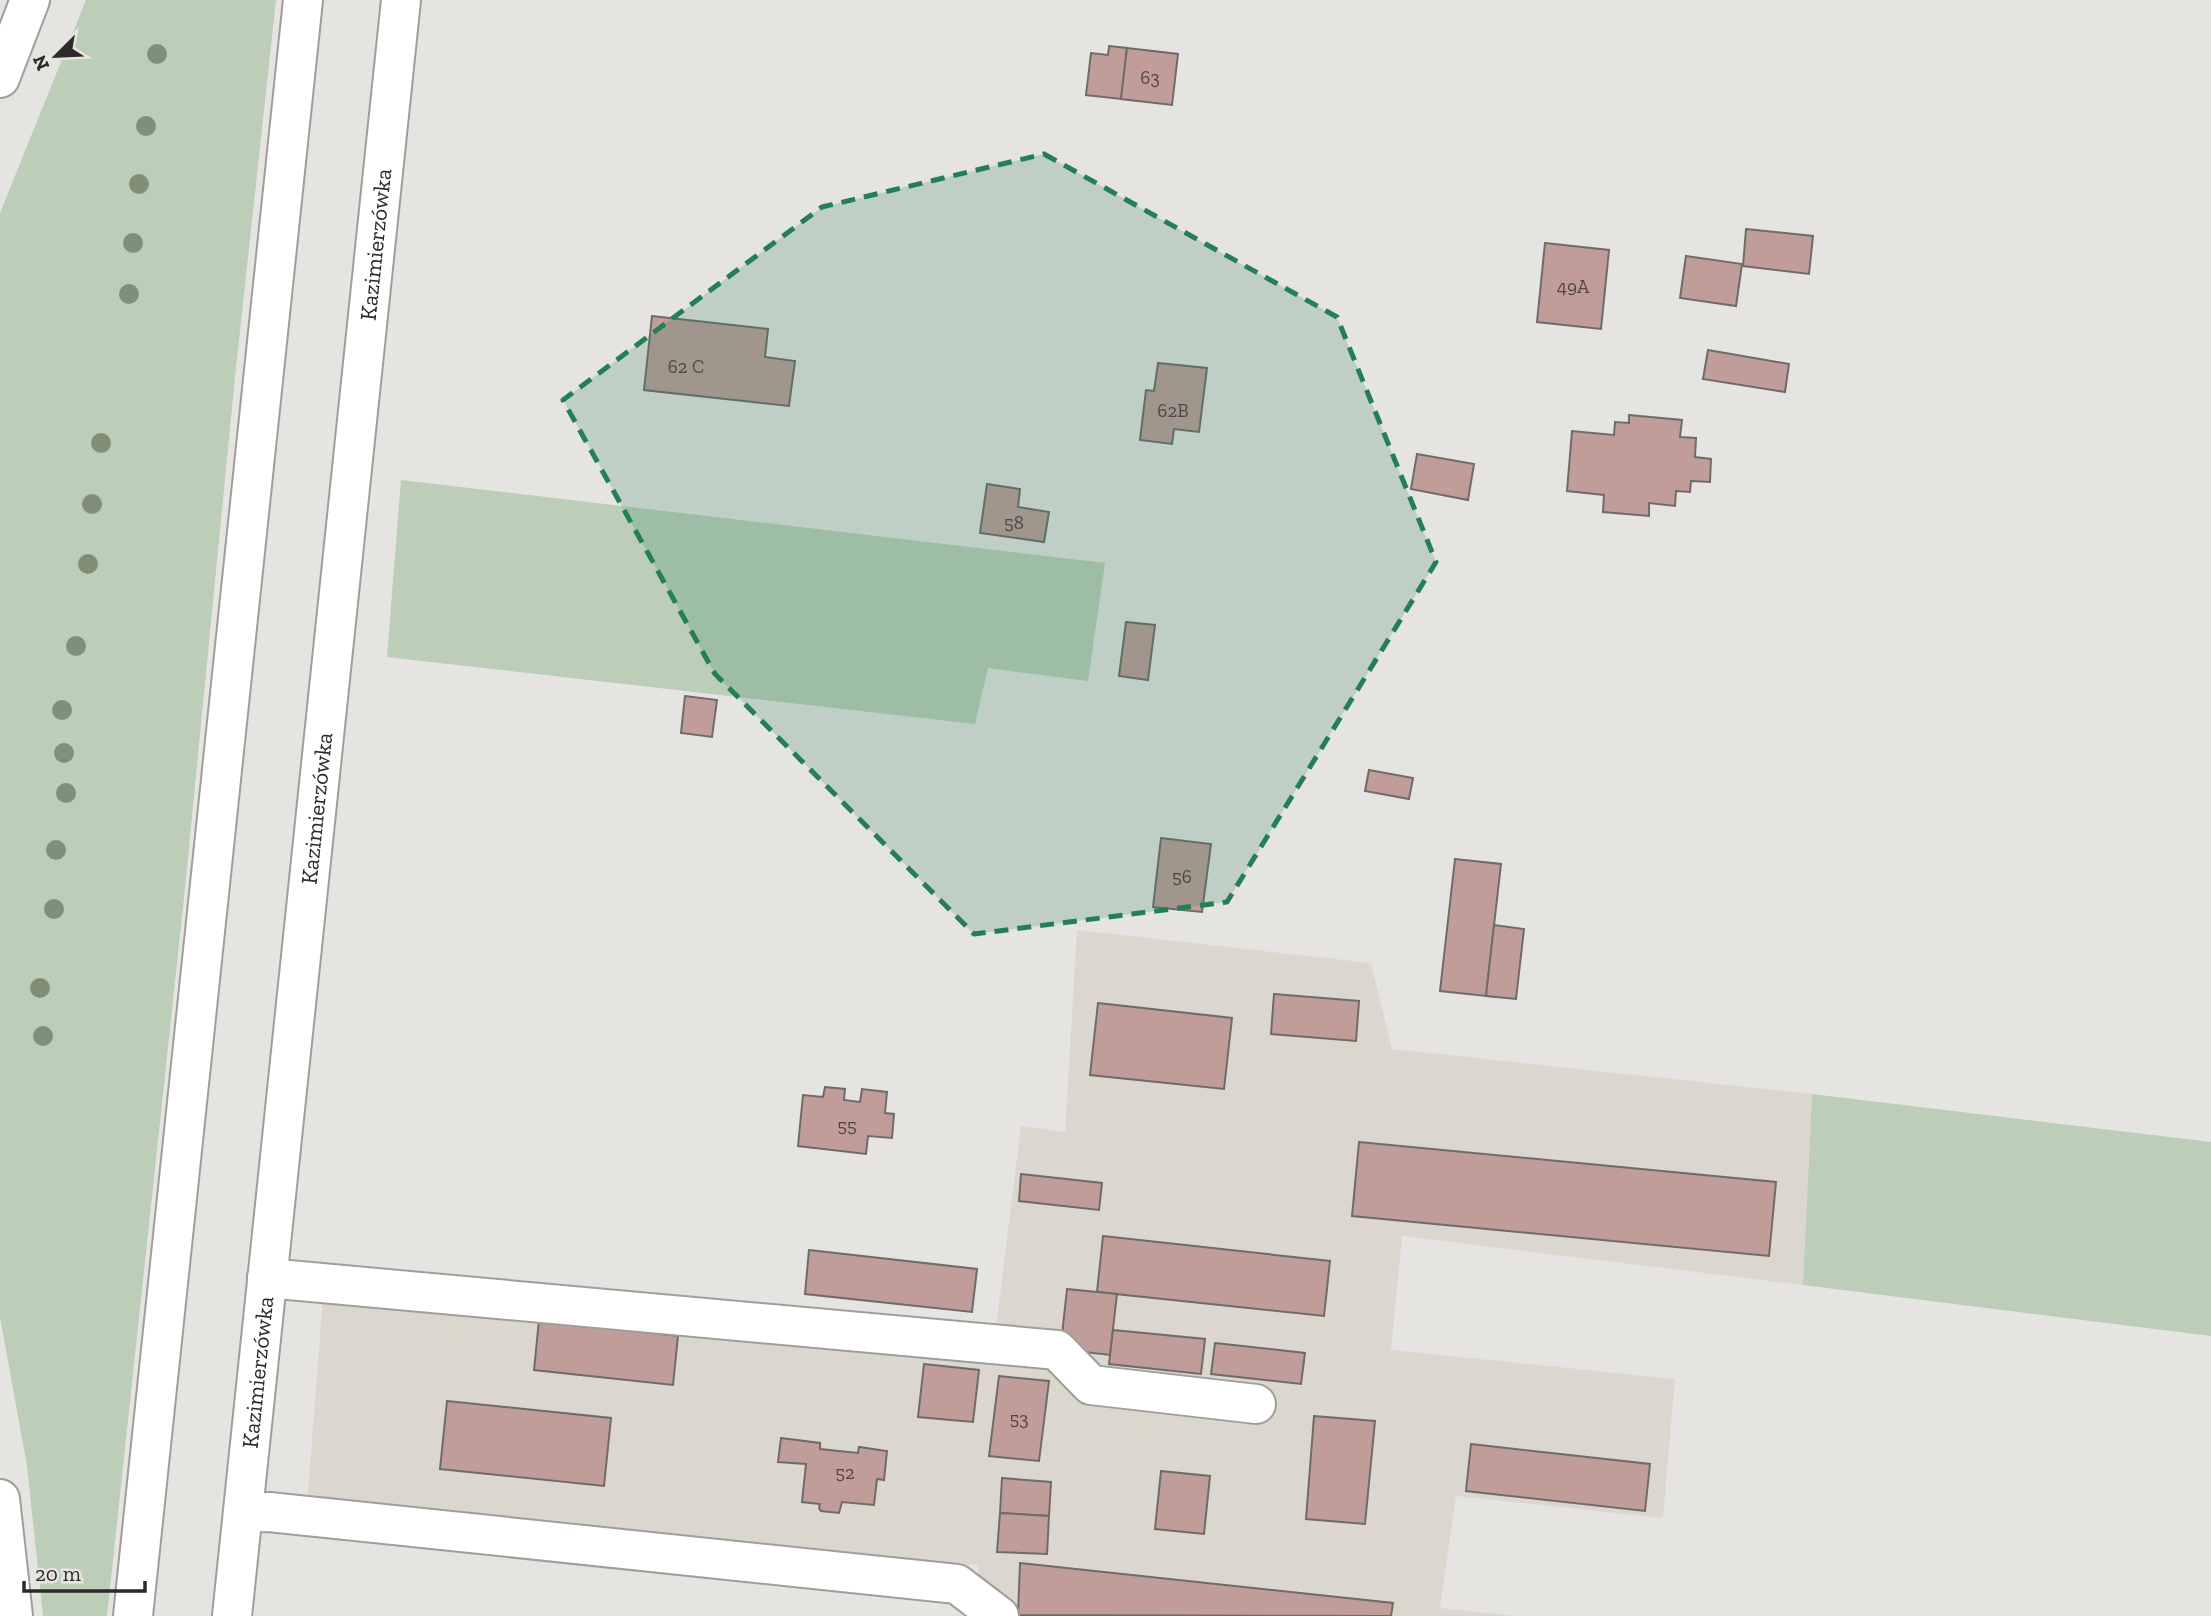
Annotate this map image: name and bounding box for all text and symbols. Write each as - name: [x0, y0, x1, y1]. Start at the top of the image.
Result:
- north arrow: [21, 21, 91, 91]
- text: N: [27, 51, 54, 74]
- house number: 63: [1140, 66, 1160, 89]
- street label: Kazimierzówka: [354, 167, 397, 322]
- house number: 49A: [1557, 275, 1590, 298]
- house number: 62 C: [668, 355, 704, 378]
- house number: 62B: [1157, 399, 1189, 422]
- house number: 58: [1004, 511, 1024, 534]
- street label: Kazimierzówka: [295, 731, 338, 886]
- house number: 56: [1172, 865, 1192, 888]
- house number: 55: [837, 1114, 857, 1137]
- street label: Kazimierzówka: [236, 1295, 279, 1450]
- house number: 53: [1009, 1407, 1029, 1430]
- house number: 52: [835, 1461, 855, 1484]
- scale bar: [24, 1550, 145, 1594]
- text: 20 m: [35, 1561, 81, 1586]

